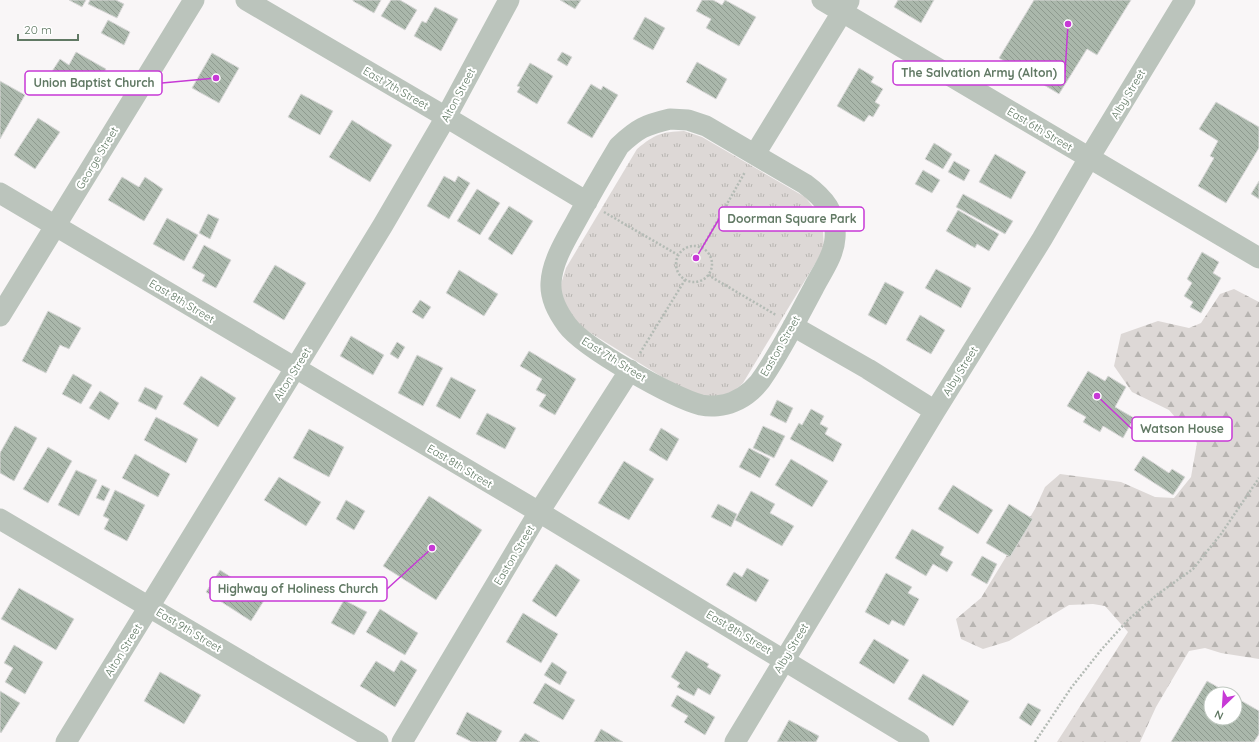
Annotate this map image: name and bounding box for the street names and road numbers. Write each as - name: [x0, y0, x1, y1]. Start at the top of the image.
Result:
- street label: East 7th Street: [361, 64, 432, 113]
- street label: Alton Street: [438, 65, 478, 124]
- street label: Alby Street: [1108, 66, 1148, 121]
- street label: East 6th Street: [1005, 104, 1075, 154]
- street label: George Street: [73, 124, 121, 192]
- street label: East 8th Street: [147, 276, 217, 326]
- street label: Easton Street: [757, 313, 803, 379]
- street label: East 7th Street: [579, 334, 649, 385]
- street label: Alby Street: [939, 343, 981, 398]
- street label: Alton Street: [270, 345, 314, 403]
- street label: East 8th Street: [425, 441, 495, 491]
- street label: Easton Street: [491, 522, 538, 588]
- street label: East 9th Street: [154, 605, 225, 655]
- street label: East 8th Street: [704, 607, 774, 657]
- street label: Alby Street: [771, 620, 811, 675]
- street label: Alton Street: [101, 621, 145, 679]

